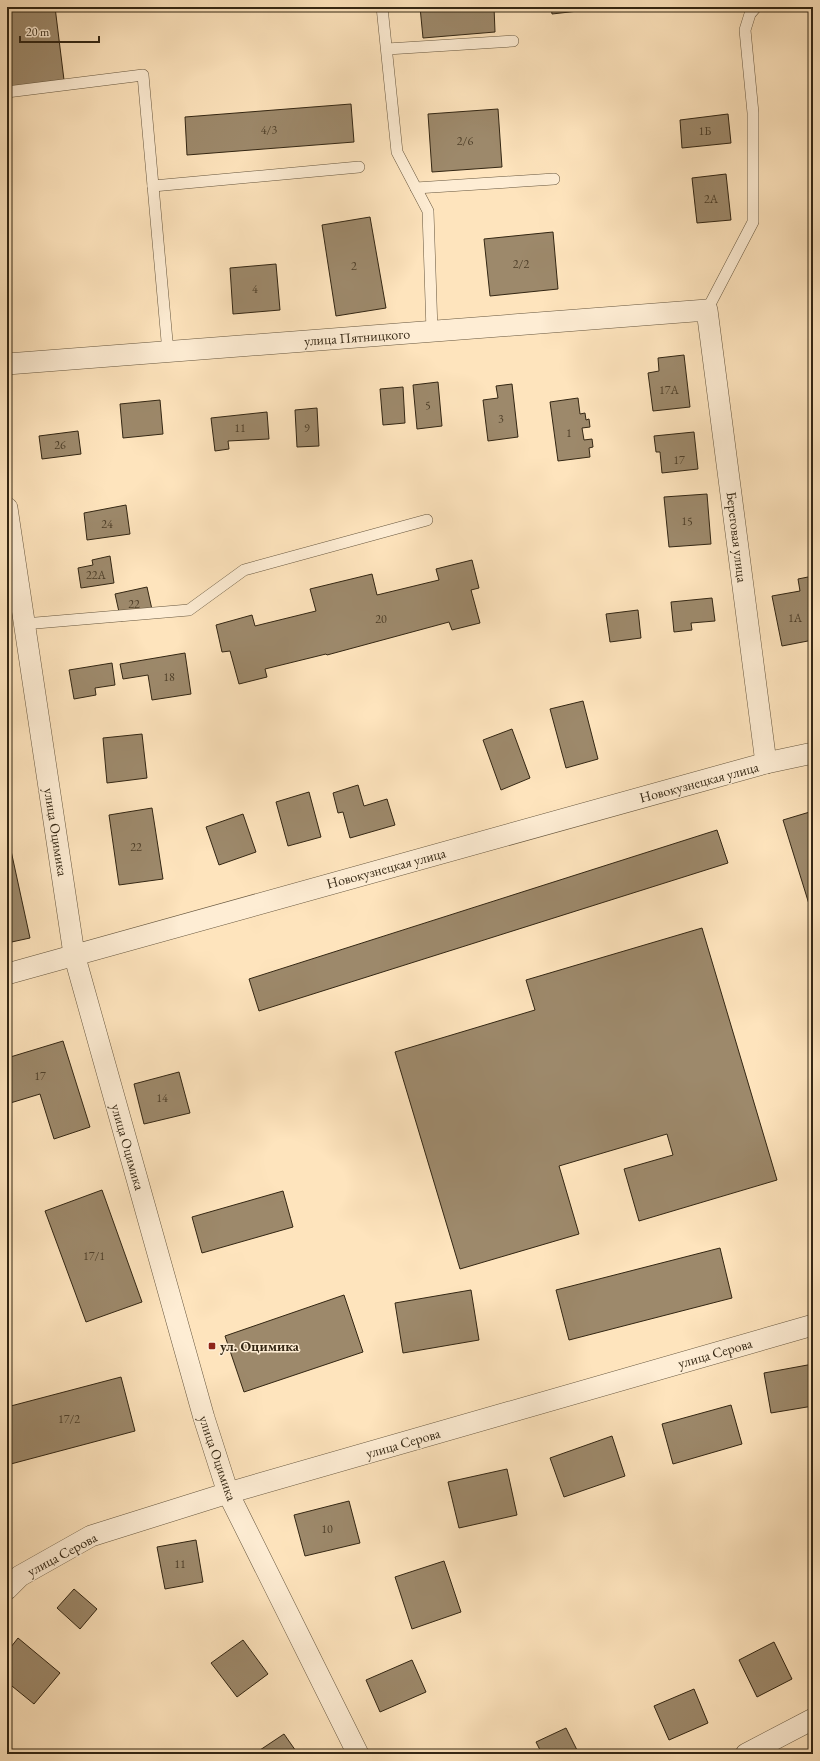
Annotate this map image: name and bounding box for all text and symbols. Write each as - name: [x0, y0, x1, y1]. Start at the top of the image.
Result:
- scale bar: [20, 18, 99, 44]
- text: 20 m: [26, 24, 50, 40]
- house number: 4/3: [261, 122, 277, 138]
- house number: 1Б: [699, 123, 711, 139]
- house number: 2/6: [457, 133, 473, 149]
- house number: 2А: [704, 191, 719, 207]
- house number: 2/2: [513, 256, 529, 272]
- house number: 2: [351, 258, 357, 274]
- house number: 4: [252, 281, 258, 297]
- street label: улица Пятницкого: [303, 324, 411, 350]
- house number: 17А: [659, 382, 680, 398]
- house number: 5: [425, 397, 431, 413]
- house number: 3: [498, 411, 504, 427]
- house number: 11: [234, 420, 246, 436]
- house number: 9: [304, 420, 310, 436]
- house number: 1: [566, 425, 572, 441]
- house number: 26: [54, 437, 66, 453]
- house number: 17: [673, 452, 685, 468]
- street label: Береговая улица: [722, 490, 752, 584]
- house number: 15: [681, 513, 693, 529]
- house number: 24: [101, 516, 113, 532]
- house number: 22А: [86, 567, 107, 583]
- house number: 22: [128, 596, 140, 612]
- house number: 1А: [788, 610, 803, 626]
- house number: 20: [375, 611, 387, 627]
- house number: 18: [163, 669, 175, 685]
- street label: Новокузнецкая улица: [637, 757, 761, 807]
- street label: улица Оцимика: [40, 787, 72, 878]
- house number: 22: [130, 839, 142, 855]
- street label: Новокузнецкая улица: [324, 843, 448, 893]
- house number: 17: [34, 1068, 46, 1084]
- house number: 14: [156, 1090, 168, 1106]
- street label: улица Оцимика: [107, 1102, 149, 1193]
- house number: 17/1: [83, 1248, 105, 1264]
- street label: улица Серова: [676, 1334, 755, 1372]
- place label: ул. Оцимика: [220, 1337, 300, 1355]
- marker: ул. Оцимика: [207, 1341, 217, 1351]
- house number: 17/2: [58, 1411, 80, 1427]
- street label: улица Оцимика: [195, 1413, 241, 1503]
- street label: улица Серова: [364, 1424, 443, 1462]
- house number: 10: [321, 1521, 333, 1537]
- street label: улица Серова: [24, 1528, 100, 1580]
- house number: 11: [174, 1556, 186, 1572]

